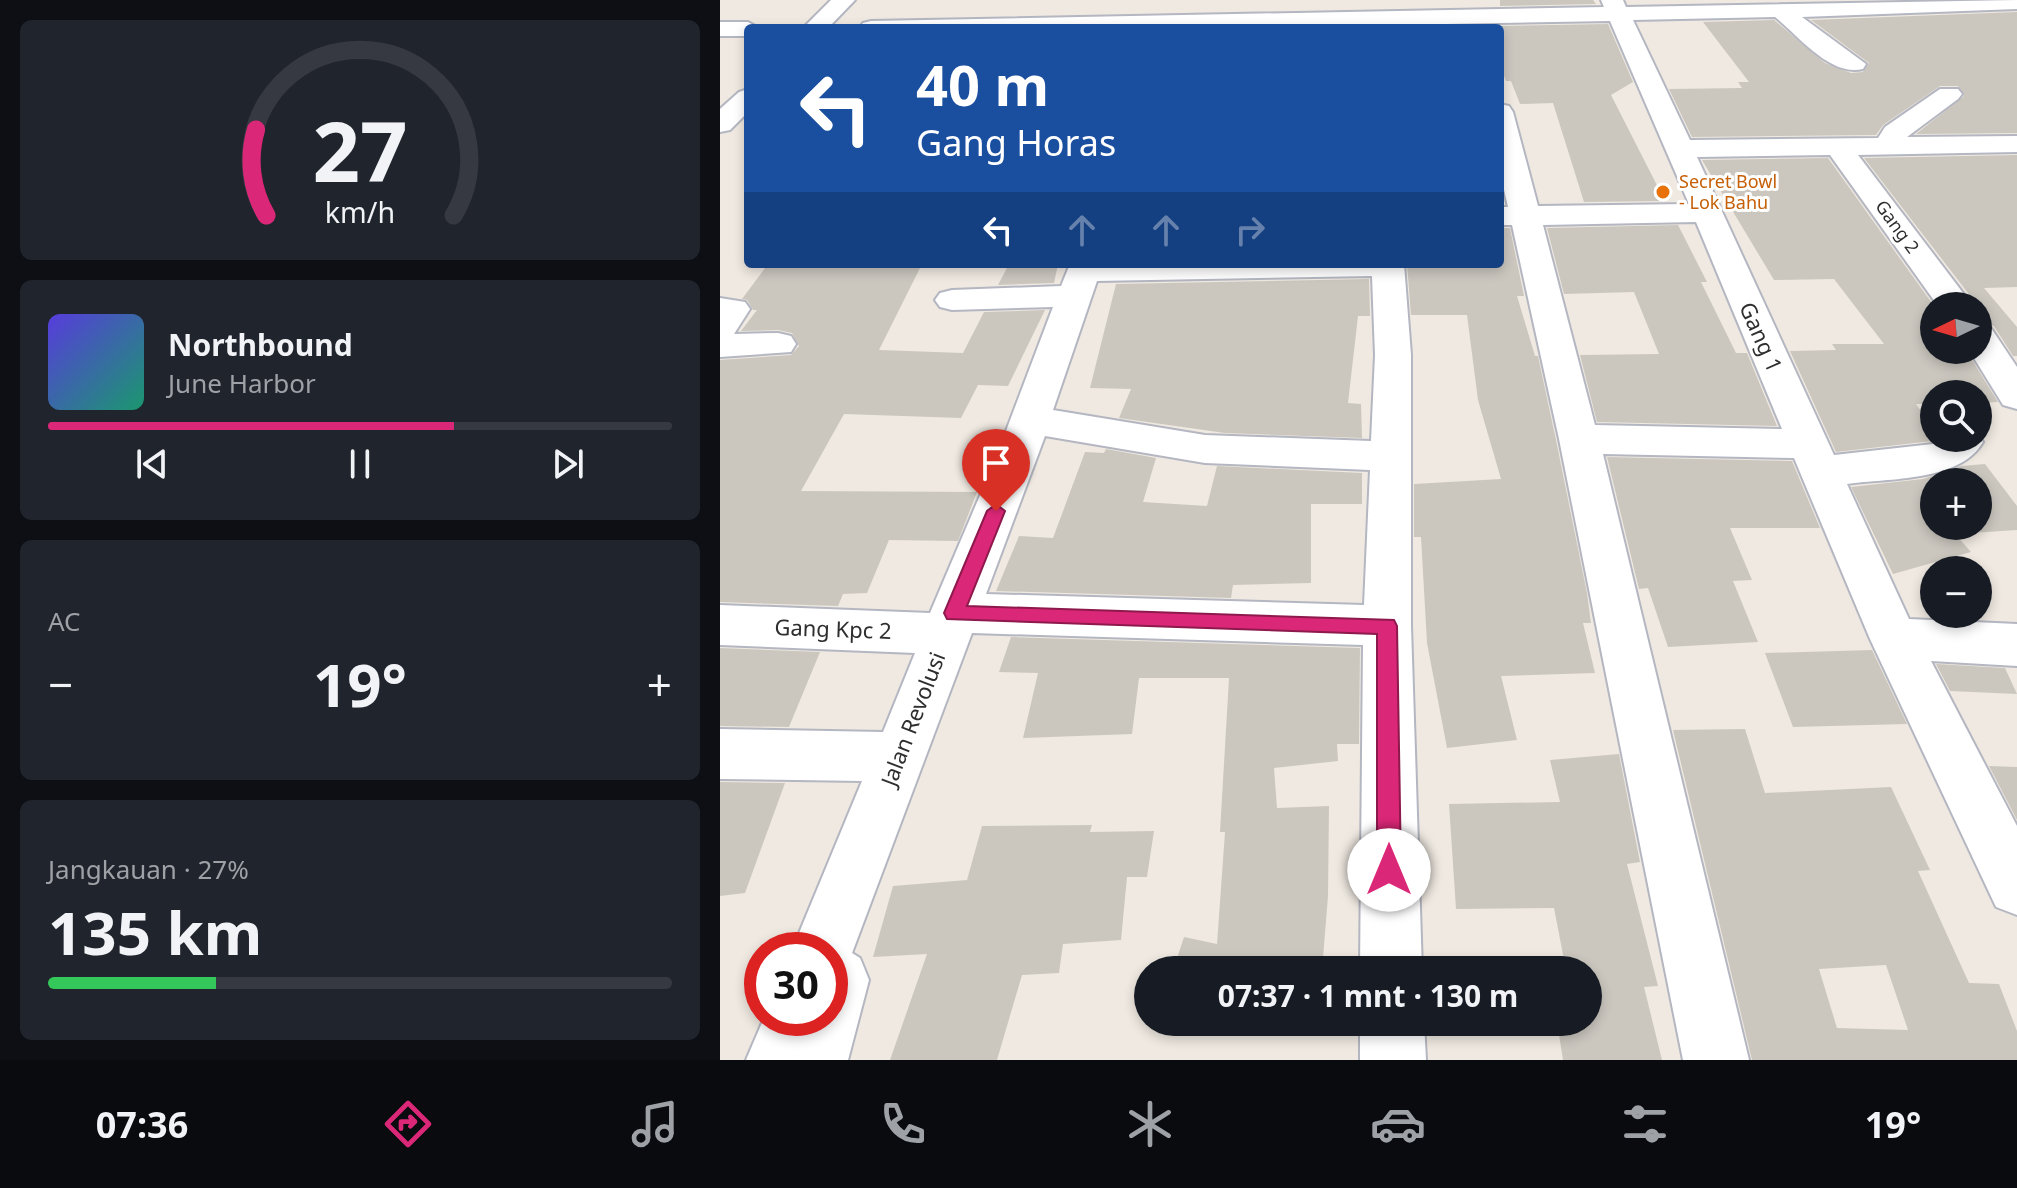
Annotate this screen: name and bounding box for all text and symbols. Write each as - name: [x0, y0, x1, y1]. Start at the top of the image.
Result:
- text: 40 m: [916, 46, 1049, 122]
- icon: left: [784, 56, 888, 160]
- text: 27: [312, 93, 408, 206]
- text: Gang Horas: [916, 118, 1116, 167]
- place label: Secret Bowl - Lok Bahu: [1679, 169, 1777, 214]
- marker: Secret Bowl - Lok Bahu: [1654, 183, 1672, 201]
- text: km/h: [325, 192, 395, 231]
- street label: Gang 2: [1870, 195, 1925, 258]
- icon: left: [976, 208, 1020, 252]
- icon: ahead: [1060, 208, 1104, 252]
- icon: ahead: [1144, 208, 1188, 252]
- icon: right: [1228, 208, 1272, 252]
- north arrow: [1920, 292, 1992, 364]
- map controls: [1920, 292, 1992, 628]
- street label: Gang 1: [1733, 297, 1791, 376]
- text: Northbound: [168, 324, 353, 365]
- text: June Harbor: [168, 365, 316, 401]
- button: search: [1920, 380, 1992, 452]
- pin: [962, 429, 1030, 511]
- icon: arrive: [974, 441, 1018, 485]
- icon: previous: [130, 442, 174, 486]
- icon: pause: [338, 442, 382, 486]
- icon: next: [546, 442, 590, 486]
- button: +: [1920, 468, 1992, 540]
- button: −: [1920, 556, 1992, 628]
- text: AC: [48, 603, 81, 639]
- street label: Gang Kpc 2: [774, 611, 892, 645]
- text: 19°: [313, 643, 407, 725]
- street label: Jalan Revolusi: [872, 647, 951, 792]
- text: −: [48, 654, 73, 714]
- text: +: [647, 654, 672, 714]
- position arrow: [1347, 828, 1431, 912]
- text: Jangkauan · 27%: [48, 851, 249, 887]
- text: 135 km: [48, 891, 262, 973]
- speed limit sign: 30: [744, 932, 848, 1036]
- text: 07:37 · 1 mnt · 130 m: [1218, 975, 1518, 1016]
- icon: directions: [380, 1096, 436, 1152]
- icon: music: [627, 1096, 683, 1152]
- icon: phone: [875, 1096, 931, 1152]
- icon: climate: [1122, 1096, 1178, 1152]
- icon: car: [1370, 1096, 1426, 1152]
- icon: filters: [1617, 1096, 1673, 1152]
- text: 07:36: [96, 1100, 188, 1149]
- text: 19°: [1865, 1100, 1921, 1149]

